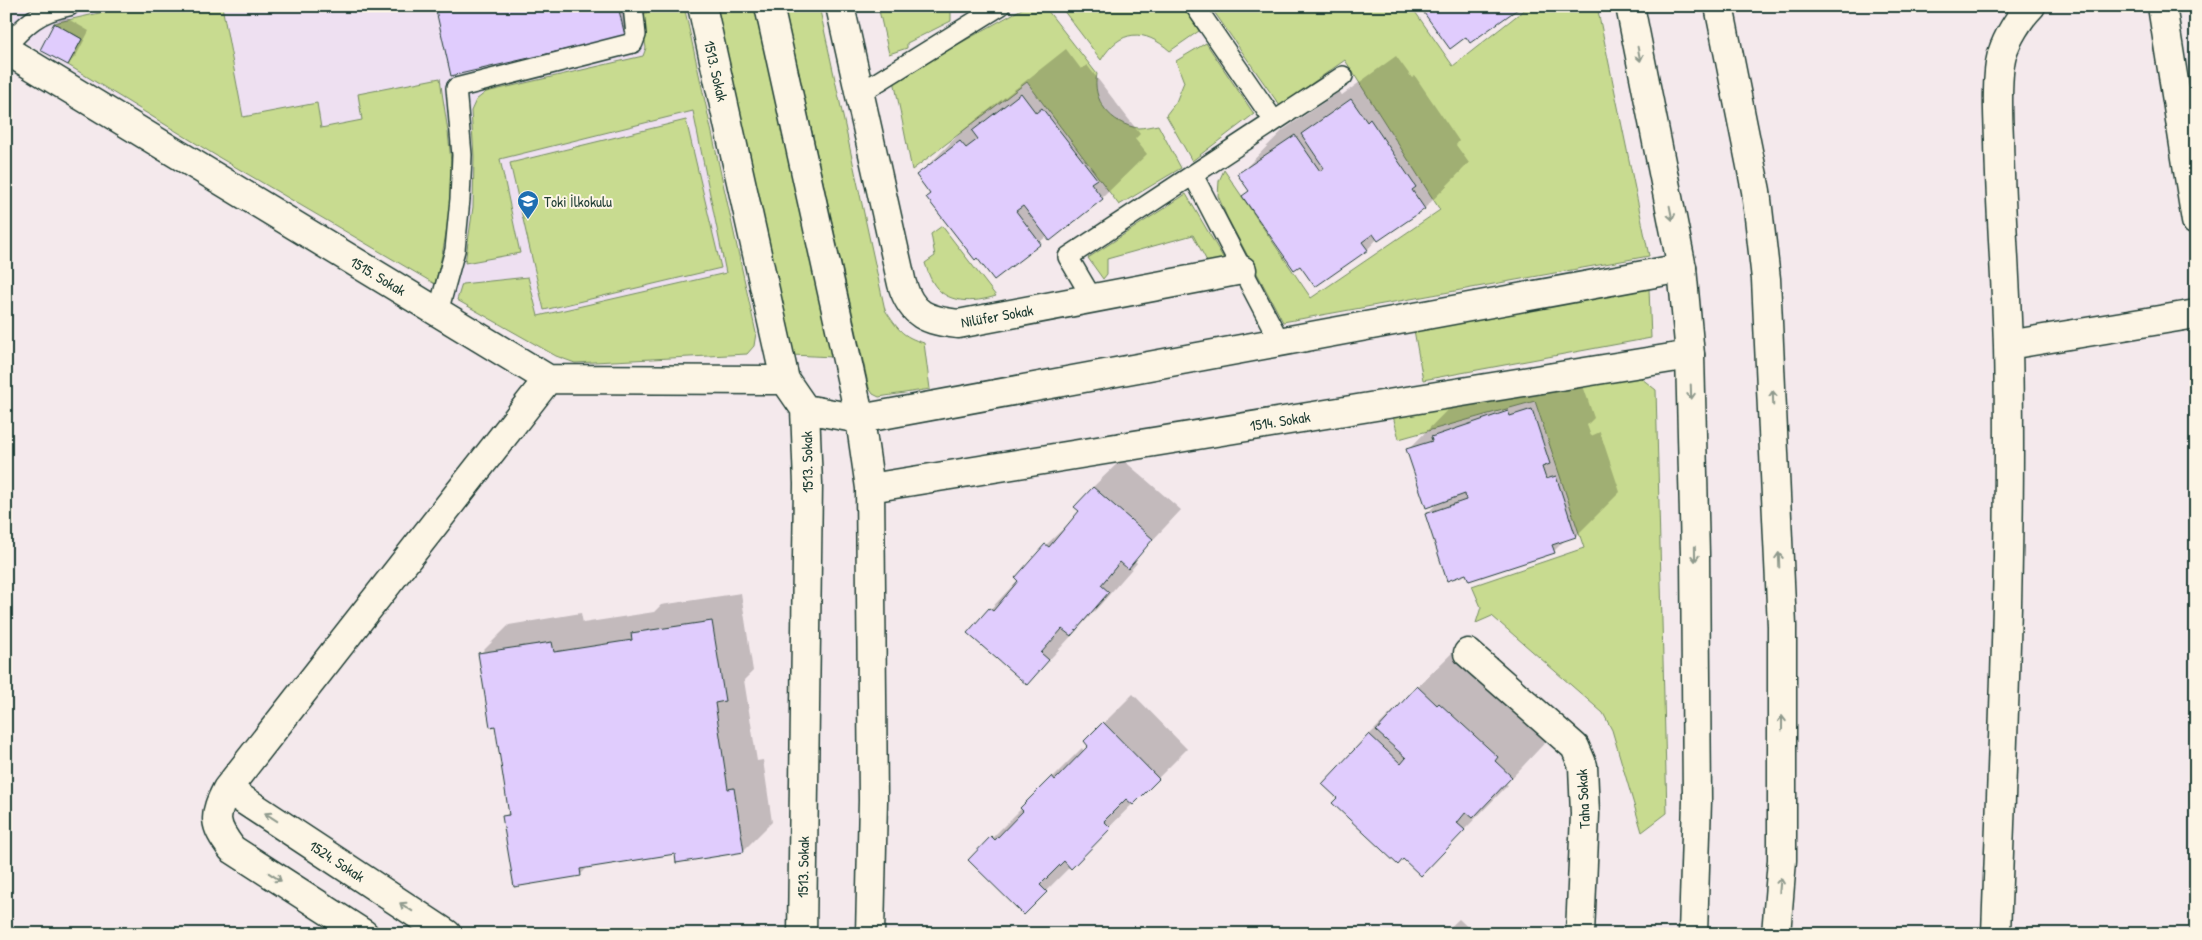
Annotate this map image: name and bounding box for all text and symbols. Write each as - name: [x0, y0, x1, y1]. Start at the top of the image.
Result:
- street label: 1513. Sokak: [699, 38, 733, 104]
- one-way arrow: [1635, 46, 1645, 62]
- school or university icon: Toki İlkokulu: [516, 189, 540, 220]
- place label: Toki İlkokulu: [544, 191, 612, 212]
- one-way arrow: [1667, 205, 1677, 221]
- street label: 1515. Sokak: [346, 251, 410, 301]
- street label: Nilüfer Sokak: [959, 299, 1035, 333]
- one-way arrow: [1686, 384, 1695, 400]
- one-way arrow: [1768, 390, 1777, 406]
- street label: 1514. Sokak: [1248, 406, 1312, 436]
- street label: 1513. Sokak: [796, 431, 818, 493]
- one-way arrow: [1690, 546, 1700, 562]
- one-way arrow: [1775, 553, 1784, 569]
- one-way arrow: [1777, 715, 1787, 731]
- street label: Taha Sokak: [1571, 769, 1595, 829]
- one-way arrow: [264, 812, 278, 823]
- street label: 1524. Sokak: [305, 835, 369, 887]
- street label: 1513. Sokak: [792, 836, 814, 898]
- one-way arrow: [268, 872, 282, 882]
- one-way arrow: [1776, 877, 1785, 893]
- one-way arrow: [400, 902, 414, 912]

